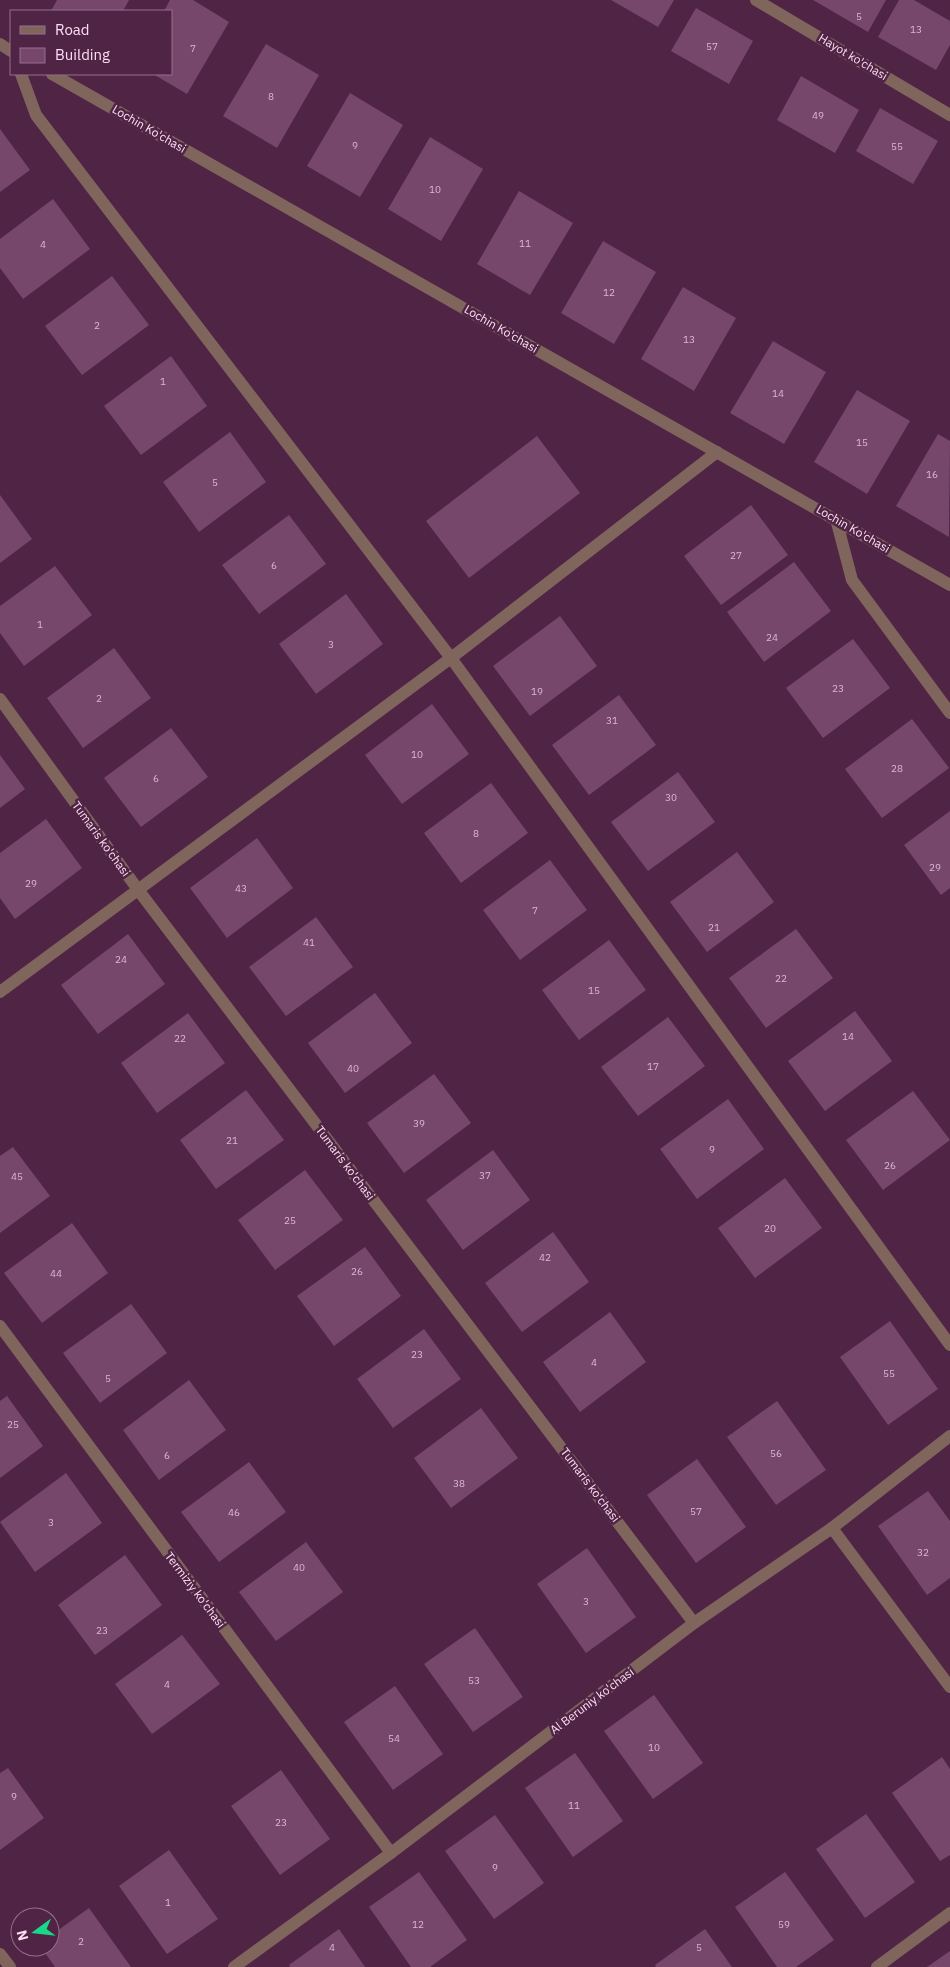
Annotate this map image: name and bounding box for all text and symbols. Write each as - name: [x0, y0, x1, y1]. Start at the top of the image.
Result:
- legend: [10, 10, 172, 75]
- house number: 5: [856, 10, 862, 23]
- text: Road: [55, 20, 90, 39]
- house number: 13: [910, 23, 922, 36]
- street label: Hayot ko'chasi: [816, 30, 891, 83]
- house number: 57: [706, 40, 718, 53]
- house number: 7: [190, 42, 196, 55]
- text: Building: [55, 45, 110, 64]
- house number: 8: [268, 90, 274, 103]
- street label: Lochin Ko'chasi: [110, 101, 189, 156]
- house number: 49: [812, 109, 824, 122]
- house number: 9: [352, 139, 358, 152]
- house number: 55: [891, 140, 903, 153]
- house number: 10: [429, 183, 441, 196]
- house number: 11: [519, 237, 531, 250]
- house number: 4: [40, 238, 46, 251]
- house number: 12: [603, 286, 615, 299]
- street label: Lochin Ko'chasi: [462, 301, 541, 356]
- house number: 2: [94, 319, 100, 332]
- house number: 13: [683, 333, 695, 346]
- house number: 1: [160, 375, 166, 388]
- house number: 14: [772, 387, 784, 400]
- house number: 15: [856, 436, 868, 449]
- house number: 16: [926, 468, 938, 481]
- house number: 5: [212, 476, 218, 489]
- street label: Lochin Ko'chasi: [814, 501, 893, 556]
- house number: 27: [730, 549, 742, 562]
- house number: 6: [271, 559, 277, 572]
- house number: 1: [37, 618, 43, 631]
- house number: 24: [766, 631, 778, 644]
- house number: 3: [328, 638, 334, 651]
- house number: 23: [832, 682, 844, 695]
- house number: 19: [531, 685, 543, 698]
- house number: 2: [96, 692, 102, 705]
- house number: 31: [606, 714, 618, 727]
- house number: 10: [411, 748, 423, 761]
- house number: 28: [891, 762, 903, 775]
- house number: 6: [153, 772, 159, 785]
- house number: 30: [665, 791, 677, 804]
- street label: Tumaris ko'chasi: [69, 798, 134, 879]
- house number: 8: [473, 827, 479, 840]
- house number: 29: [929, 861, 941, 874]
- house number: 29: [25, 877, 37, 890]
- house number: 43: [235, 882, 247, 895]
- house number: 7: [532, 904, 538, 917]
- house number: 21: [708, 921, 720, 934]
- house number: 41: [303, 936, 315, 949]
- house number: 24: [115, 953, 127, 966]
- house number: 22: [775, 972, 787, 985]
- house number: 15: [588, 984, 600, 997]
- house number: 14: [842, 1030, 854, 1043]
- house number: 22: [174, 1032, 186, 1045]
- house number: 17: [647, 1060, 659, 1073]
- house number: 40: [347, 1062, 359, 1075]
- house number: 39: [413, 1117, 425, 1130]
- street label: Tumaris ko'chasi: [313, 1122, 378, 1203]
- house number: 21: [226, 1134, 238, 1147]
- house number: 9: [709, 1143, 715, 1156]
- house number: 26: [884, 1159, 896, 1172]
- house number: 37: [479, 1169, 491, 1182]
- house number: 45: [11, 1170, 23, 1183]
- house number: 25: [284, 1214, 296, 1227]
- house number: 20: [764, 1222, 776, 1235]
- house number: 42: [539, 1251, 551, 1264]
- house number: 26: [351, 1265, 363, 1278]
- house number: 44: [50, 1267, 62, 1280]
- house number: 23: [411, 1348, 423, 1361]
- house number: 4: [591, 1356, 597, 1369]
- house number: 55: [883, 1367, 895, 1380]
- house number: 5: [105, 1372, 111, 1385]
- house number: 25: [7, 1418, 19, 1431]
- street label: Tumaris ko'chasi: [558, 1444, 623, 1525]
- house number: 56: [770, 1447, 782, 1460]
- house number: 6: [164, 1449, 170, 1462]
- house number: 38: [453, 1477, 465, 1490]
- house number: 57: [690, 1505, 702, 1518]
- house number: 46: [228, 1506, 240, 1519]
- house number: 3: [48, 1516, 54, 1529]
- house number: 32: [917, 1546, 929, 1559]
- street label: Termiziy ko'chasi: [162, 1549, 229, 1631]
- house number: 40: [293, 1561, 305, 1574]
- house number: 3: [583, 1595, 589, 1608]
- house number: 23: [96, 1624, 108, 1637]
- street label: Al Beruniy ko'chasi: [547, 1664, 637, 1737]
- house number: 53: [468, 1674, 480, 1687]
- house number: 4: [164, 1678, 170, 1691]
- house number: 54: [388, 1732, 400, 1745]
- house number: 10: [648, 1741, 660, 1754]
- house number: 9: [11, 1790, 17, 1803]
- house number: 11: [568, 1799, 580, 1812]
- house number: 23: [275, 1816, 287, 1829]
- house number: 9: [492, 1861, 498, 1874]
- house number: 1: [165, 1896, 171, 1909]
- north arrow: [10, 1907, 60, 1957]
- house number: 12: [412, 1918, 424, 1931]
- house number: 59: [778, 1918, 790, 1931]
- text: N: [12, 1928, 32, 1943]
- house number: 2: [78, 1935, 84, 1948]
- house number: 4: [329, 1941, 335, 1954]
- house number: 5: [696, 1941, 702, 1954]

